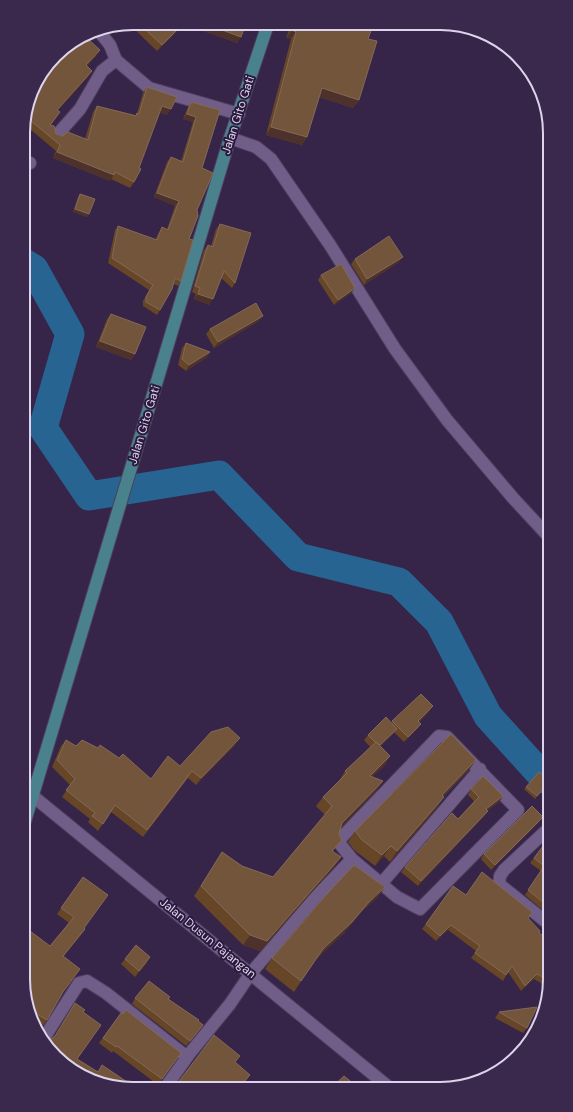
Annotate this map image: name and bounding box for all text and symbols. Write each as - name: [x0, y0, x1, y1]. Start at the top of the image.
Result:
- street label: Jalan Gito Gati: [218, 74, 258, 156]
- street label: Jalan Gito Gati: [124, 383, 164, 466]
- street label: Jalan Dusun Pajangan: [156, 894, 260, 982]

